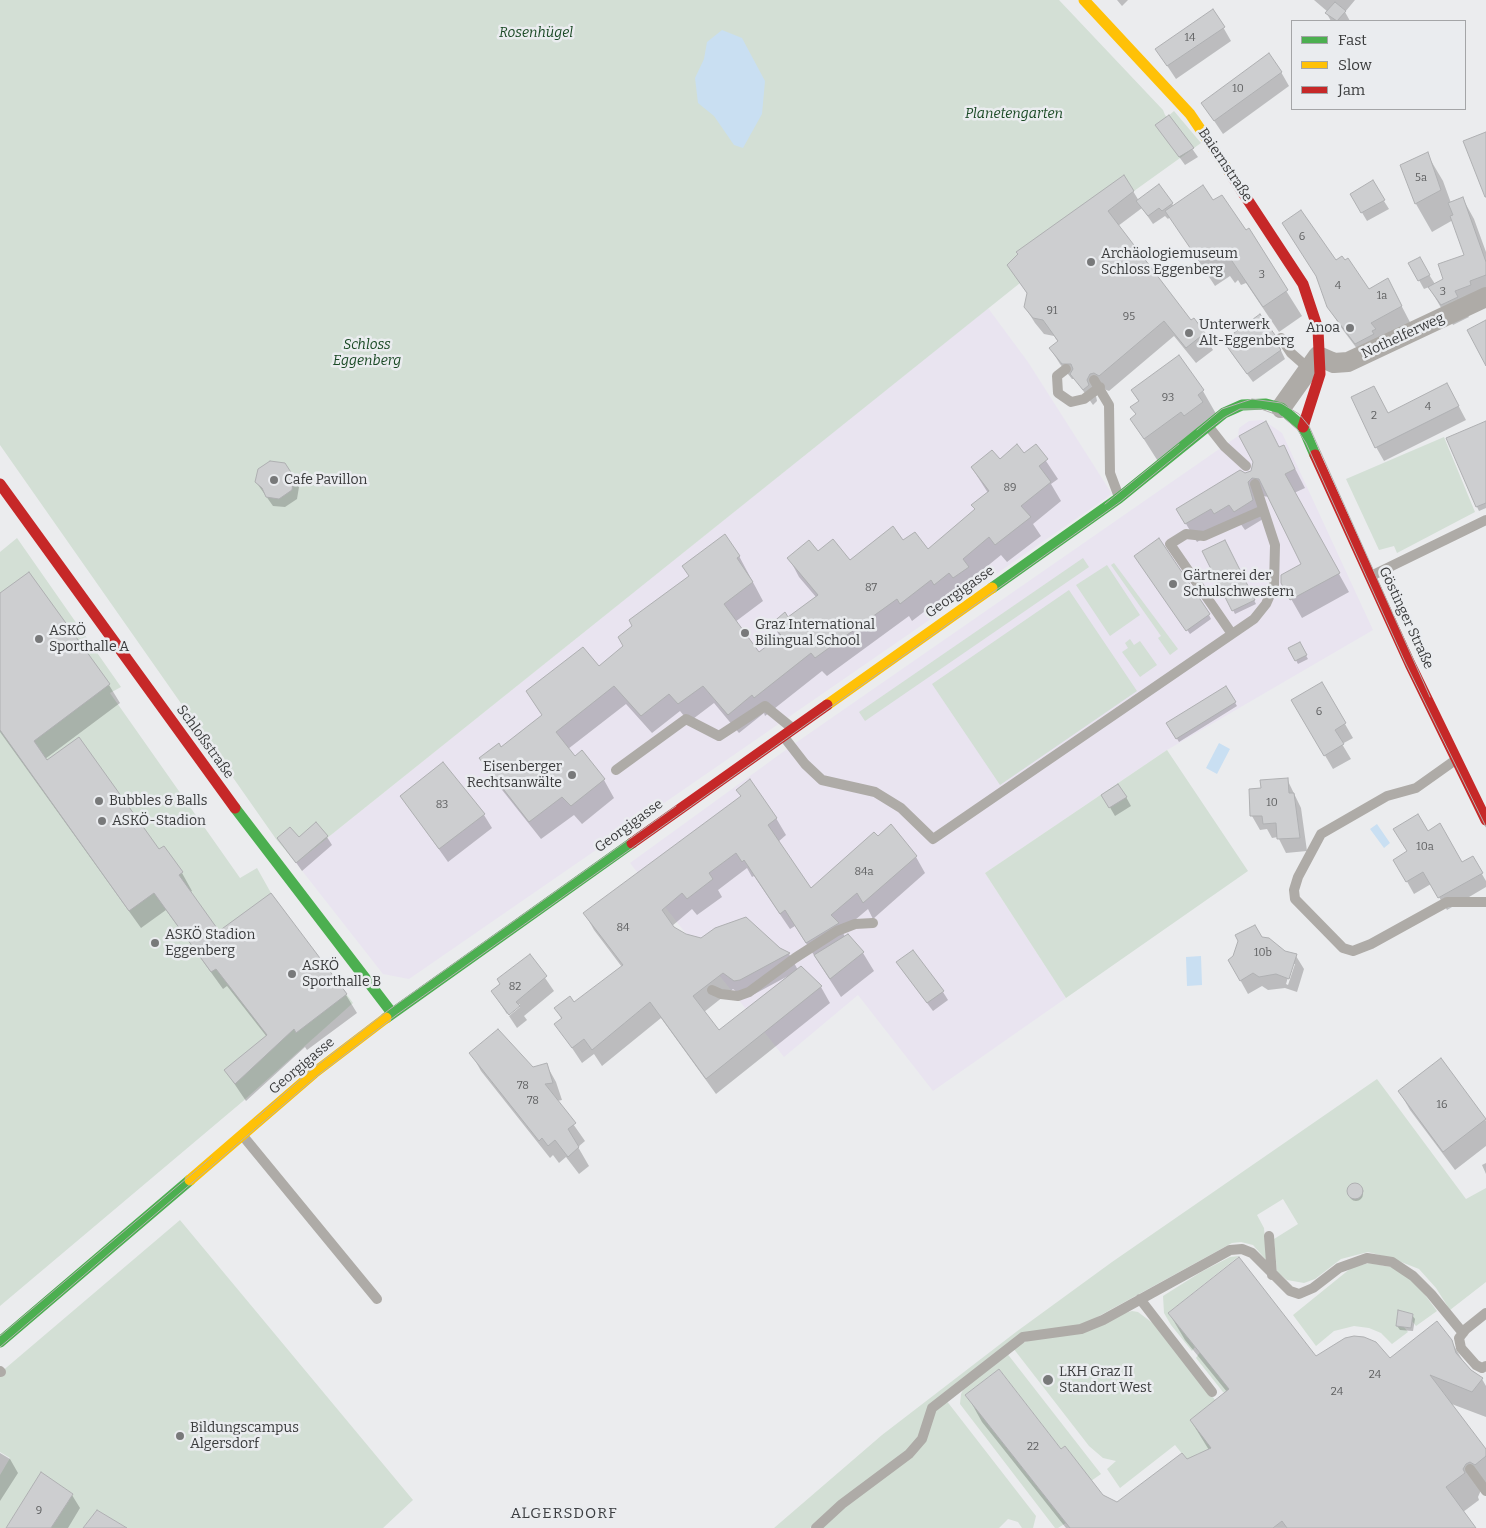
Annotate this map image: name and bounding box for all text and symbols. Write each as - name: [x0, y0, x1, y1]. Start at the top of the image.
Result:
- legend: [1291, 20, 1466, 110]
- park label: Rosenhügel: [499, 25, 573, 41]
- house number: 14: [1185, 31, 1195, 45]
- text: Fast: [1338, 31, 1367, 49]
- text: Slow: [1338, 56, 1372, 74]
- text: Jam: [1338, 81, 1365, 99]
- house number: 10: [1232, 82, 1244, 96]
- park label: Planetengarten: [965, 106, 1063, 122]
- street label: Baiernstraße: [1194, 125, 1256, 205]
- house number: 5a: [1415, 171, 1427, 185]
- house number: 6: [1299, 230, 1305, 244]
- place label: Archäologiemuseum Schloss Eggenberg: [1101, 246, 1238, 278]
- marker: Archäologiemuseum Schloss Eggenberg: [1085, 256, 1097, 268]
- house number: 3: [1259, 268, 1265, 282]
- house number: 4: [1335, 279, 1341, 293]
- house number: 3: [1440, 285, 1446, 299]
- house number: 1a: [1377, 289, 1387, 303]
- house number: 91: [1047, 304, 1057, 318]
- house number: 95: [1123, 310, 1135, 324]
- street label: Nothelferweg: [1359, 310, 1447, 362]
- place label: Unterwerk Alt-Eggenberg: [1199, 317, 1294, 350]
- place label: Anoa: [1306, 320, 1340, 336]
- marker: Anoa: [1344, 322, 1356, 334]
- marker: Unterwerk Alt-Eggenberg: [1183, 327, 1195, 339]
- park label: Schloss Eggenberg: [333, 337, 401, 370]
- house number: 93: [1162, 391, 1174, 405]
- house number: 4: [1425, 400, 1431, 414]
- house number: 2: [1371, 409, 1377, 423]
- place label: Cafe Pavillon: [284, 472, 367, 488]
- marker: Cafe Pavillon: [268, 474, 280, 486]
- house number: 89: [1003, 481, 1017, 495]
- street label: Georgigasse: [922, 562, 998, 622]
- street label: Göstinger Straße: [1375, 564, 1437, 672]
- place label: Gärtnerei der Schulschwestern: [1183, 568, 1294, 600]
- marker: Gärtnerei der Schulschwestern: [1167, 578, 1179, 590]
- house number: 87: [865, 581, 877, 595]
- place label: Graz International Bilingual School: [755, 617, 875, 650]
- place label: ASKÖ Sporthalle A: [49, 623, 129, 656]
- marker: Graz International Bilingual School: [739, 627, 751, 639]
- marker: ASKÖ Sporthalle A: [33, 633, 45, 645]
- street label: Schloßstraße: [173, 702, 237, 782]
- house number: 6: [1316, 705, 1322, 719]
- place label: Eisenberger Rechtsanwälte: [467, 759, 562, 792]
- marker: Eisenberger Rechtsanwälte: [566, 769, 578, 781]
- place label: Bubbles & Balls: [109, 793, 207, 809]
- marker: Bubbles & Balls: [93, 795, 105, 807]
- street label: Georgigasse: [592, 796, 666, 856]
- house number: 10: [1266, 796, 1278, 810]
- house number: 83: [436, 798, 448, 812]
- place label: ASKÖ-Stadion: [112, 813, 206, 829]
- marker: ASKÖ-Stadion: [96, 815, 108, 827]
- house number: 10a: [1416, 840, 1434, 854]
- house number: 84a: [854, 865, 874, 879]
- house number: 84: [616, 921, 630, 935]
- place label: ASKÖ Stadion Eggenberg: [165, 927, 255, 960]
- marker: ASKÖ Stadion Eggenberg: [149, 937, 161, 949]
- house number: 10b: [1254, 946, 1272, 960]
- place label: ASKÖ Sporthalle B: [302, 958, 381, 990]
- marker: ASKÖ Sporthalle B: [286, 968, 298, 980]
- house number: 82: [509, 980, 521, 994]
- street label: Georgigasse: [266, 1034, 338, 1098]
- house number: 78: [517, 1079, 529, 1093]
- house number: 78: [527, 1094, 539, 1108]
- house number: 16: [1437, 1098, 1447, 1112]
- place label: LKH Graz II Standort West: [1059, 1364, 1152, 1396]
- house number: 24: [1369, 1368, 1381, 1382]
- marker: LKH Graz II Standort West: [1041, 1373, 1055, 1387]
- house number: 24: [1331, 1385, 1343, 1399]
- place label: Bildungscampus Algersdorf: [190, 1420, 299, 1452]
- marker: Bildungscampus Algersdorf: [174, 1430, 186, 1442]
- house number: 22: [1027, 1440, 1039, 1454]
- house number: 9: [36, 1504, 42, 1518]
- district label: ALGERSDORF: [509, 1505, 619, 1523]

